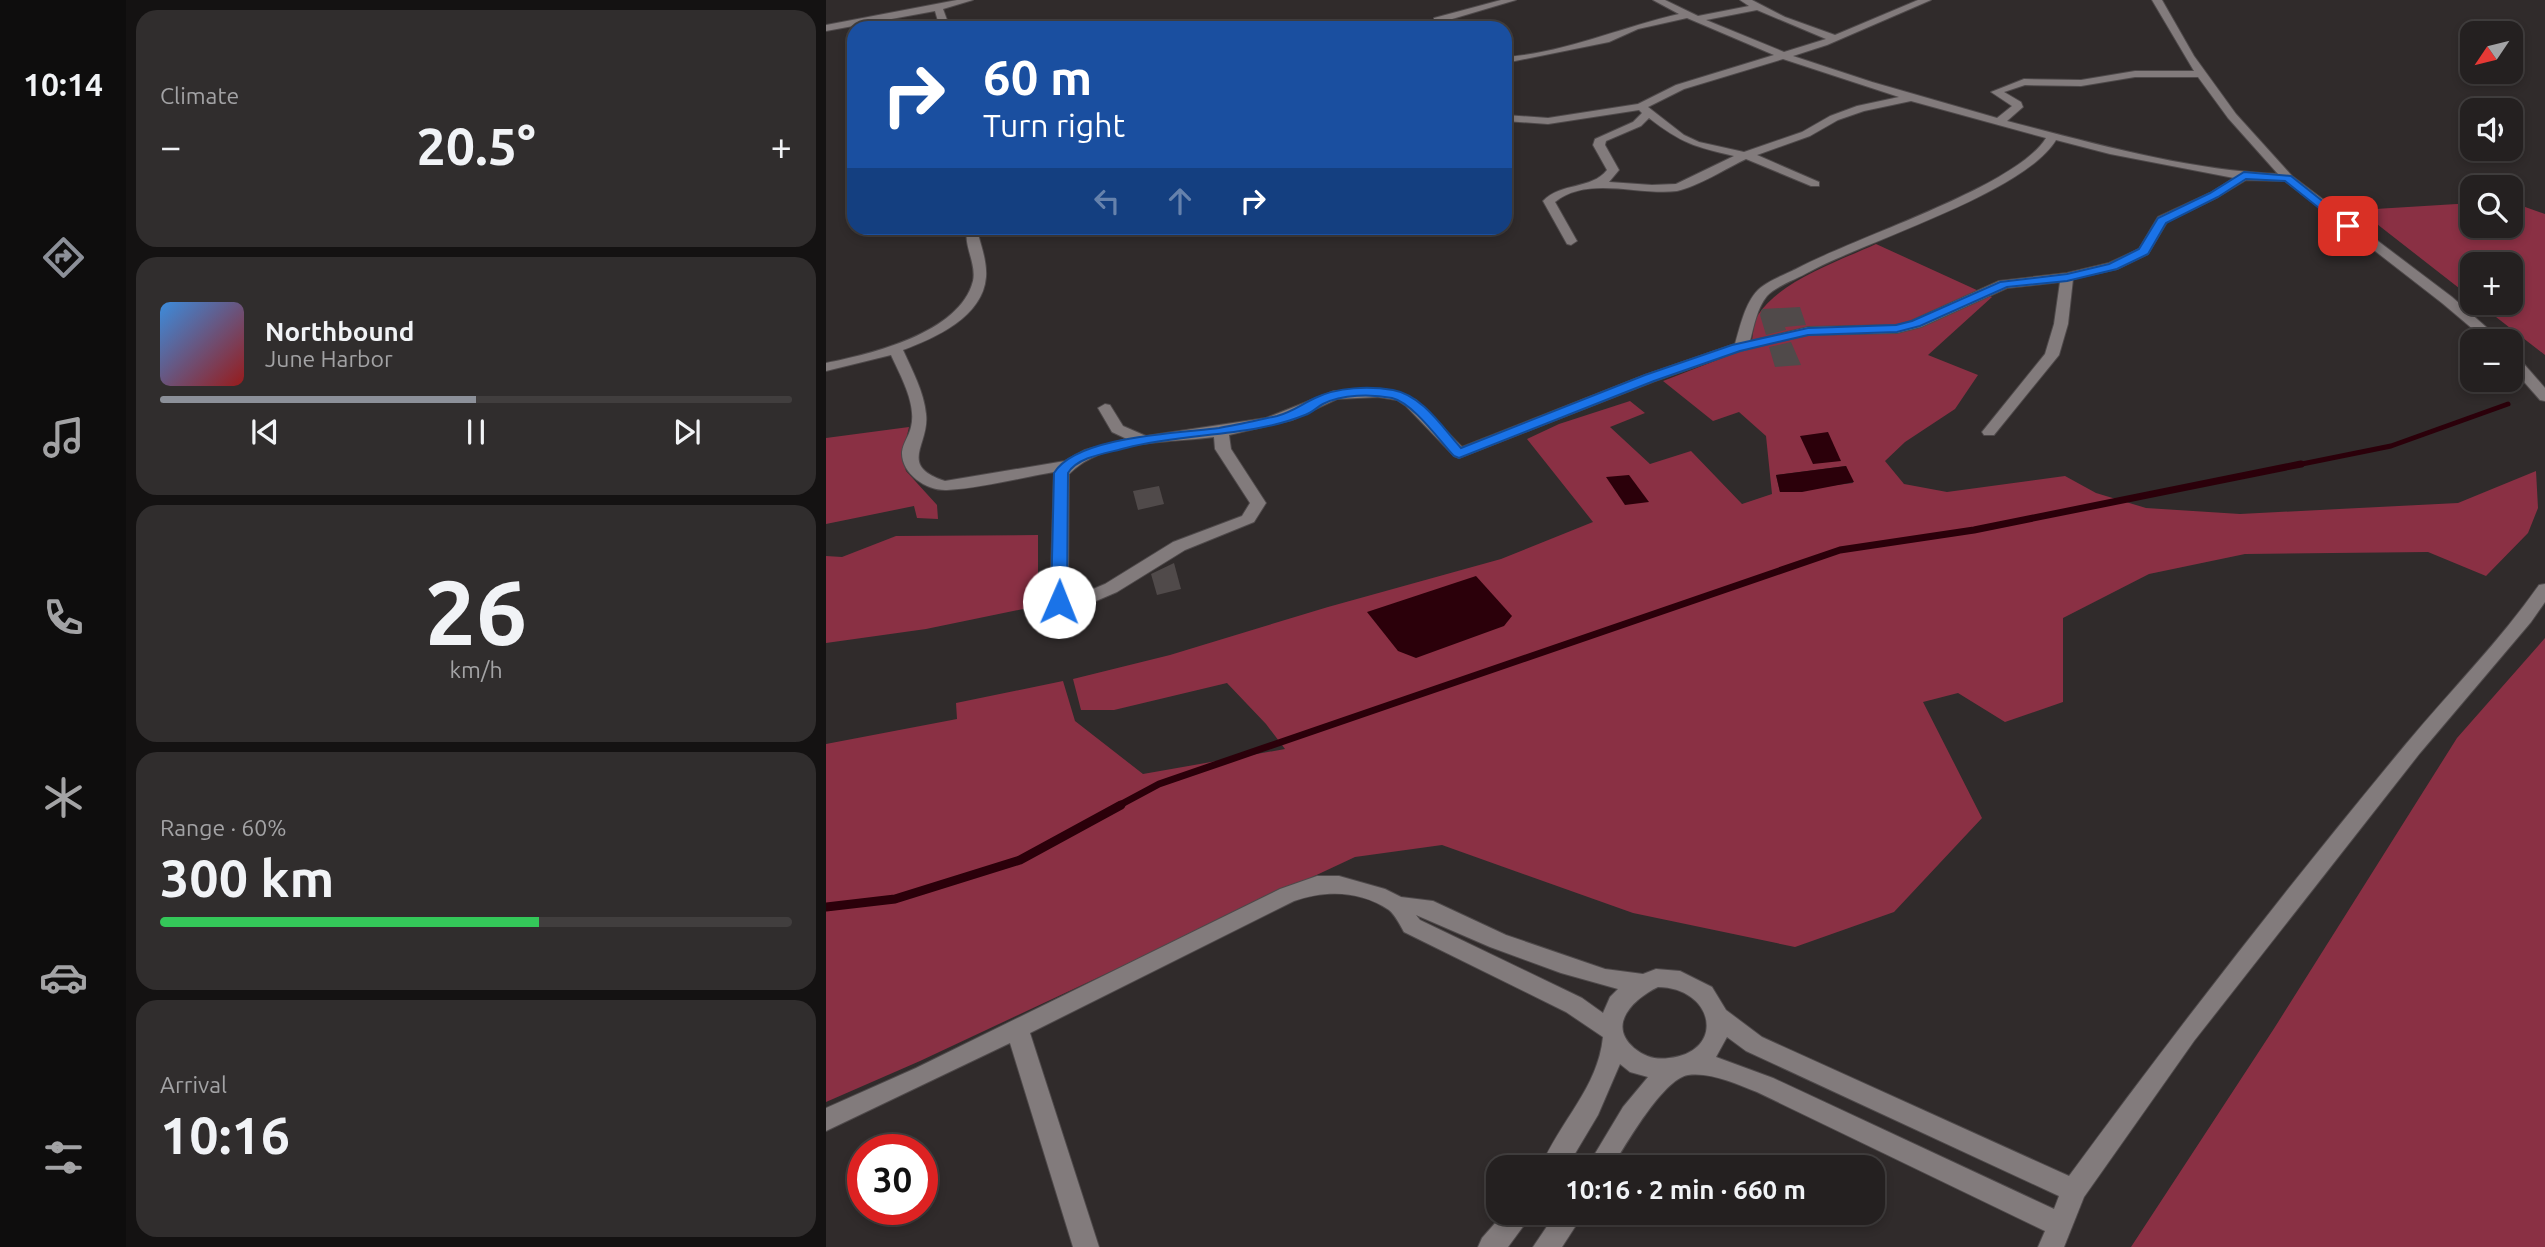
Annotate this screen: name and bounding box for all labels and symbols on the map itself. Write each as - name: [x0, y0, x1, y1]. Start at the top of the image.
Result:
- north arrow: [2460, 21, 2524, 84]
- pin: [2318, 196, 2378, 256]
- position arrow: [1022, 565, 1096, 639]
- speed limit sign: 30: [847, 1134, 938, 1225]

